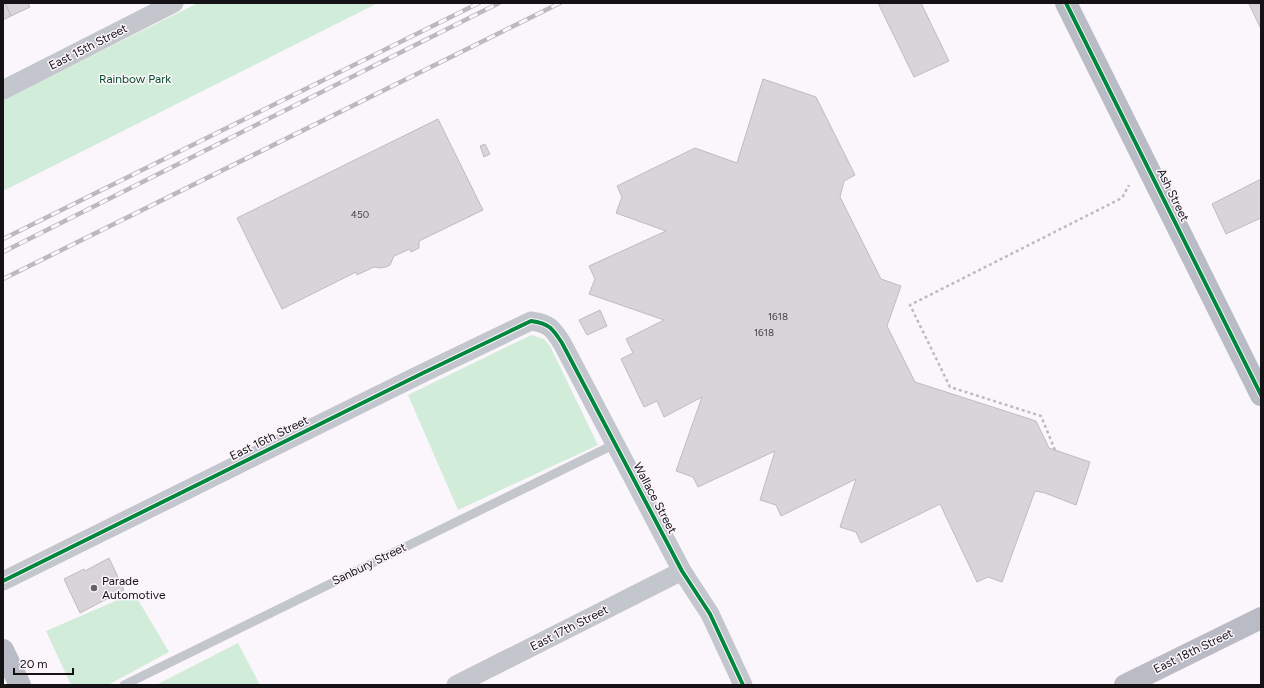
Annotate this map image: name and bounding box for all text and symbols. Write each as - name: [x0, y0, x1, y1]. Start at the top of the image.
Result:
- street label: East 15th Street: [47, 21, 130, 73]
- park label: Rainbow Park: [99, 72, 171, 86]
- street label: Ash Street: [1154, 166, 1192, 224]
- house number: 450: [351, 208, 369, 221]
- house number: 1618: [768, 310, 788, 323]
- house number: 1618: [754, 326, 774, 339]
- street label: East 16th Street: [227, 413, 311, 463]
- street label: Wallace Street: [630, 460, 680, 536]
- street label: Sanbury Street: [330, 540, 409, 588]
- place label: Parade Automotive: [102, 574, 166, 602]
- marker: Parade Automotive: [89, 583, 99, 593]
- street label: East 17th Street: [528, 602, 611, 654]
- street label: East 18th Street: [1151, 626, 1235, 676]
- scale bar: [14, 650, 73, 676]
- text: 20 m: [20, 657, 48, 671]

